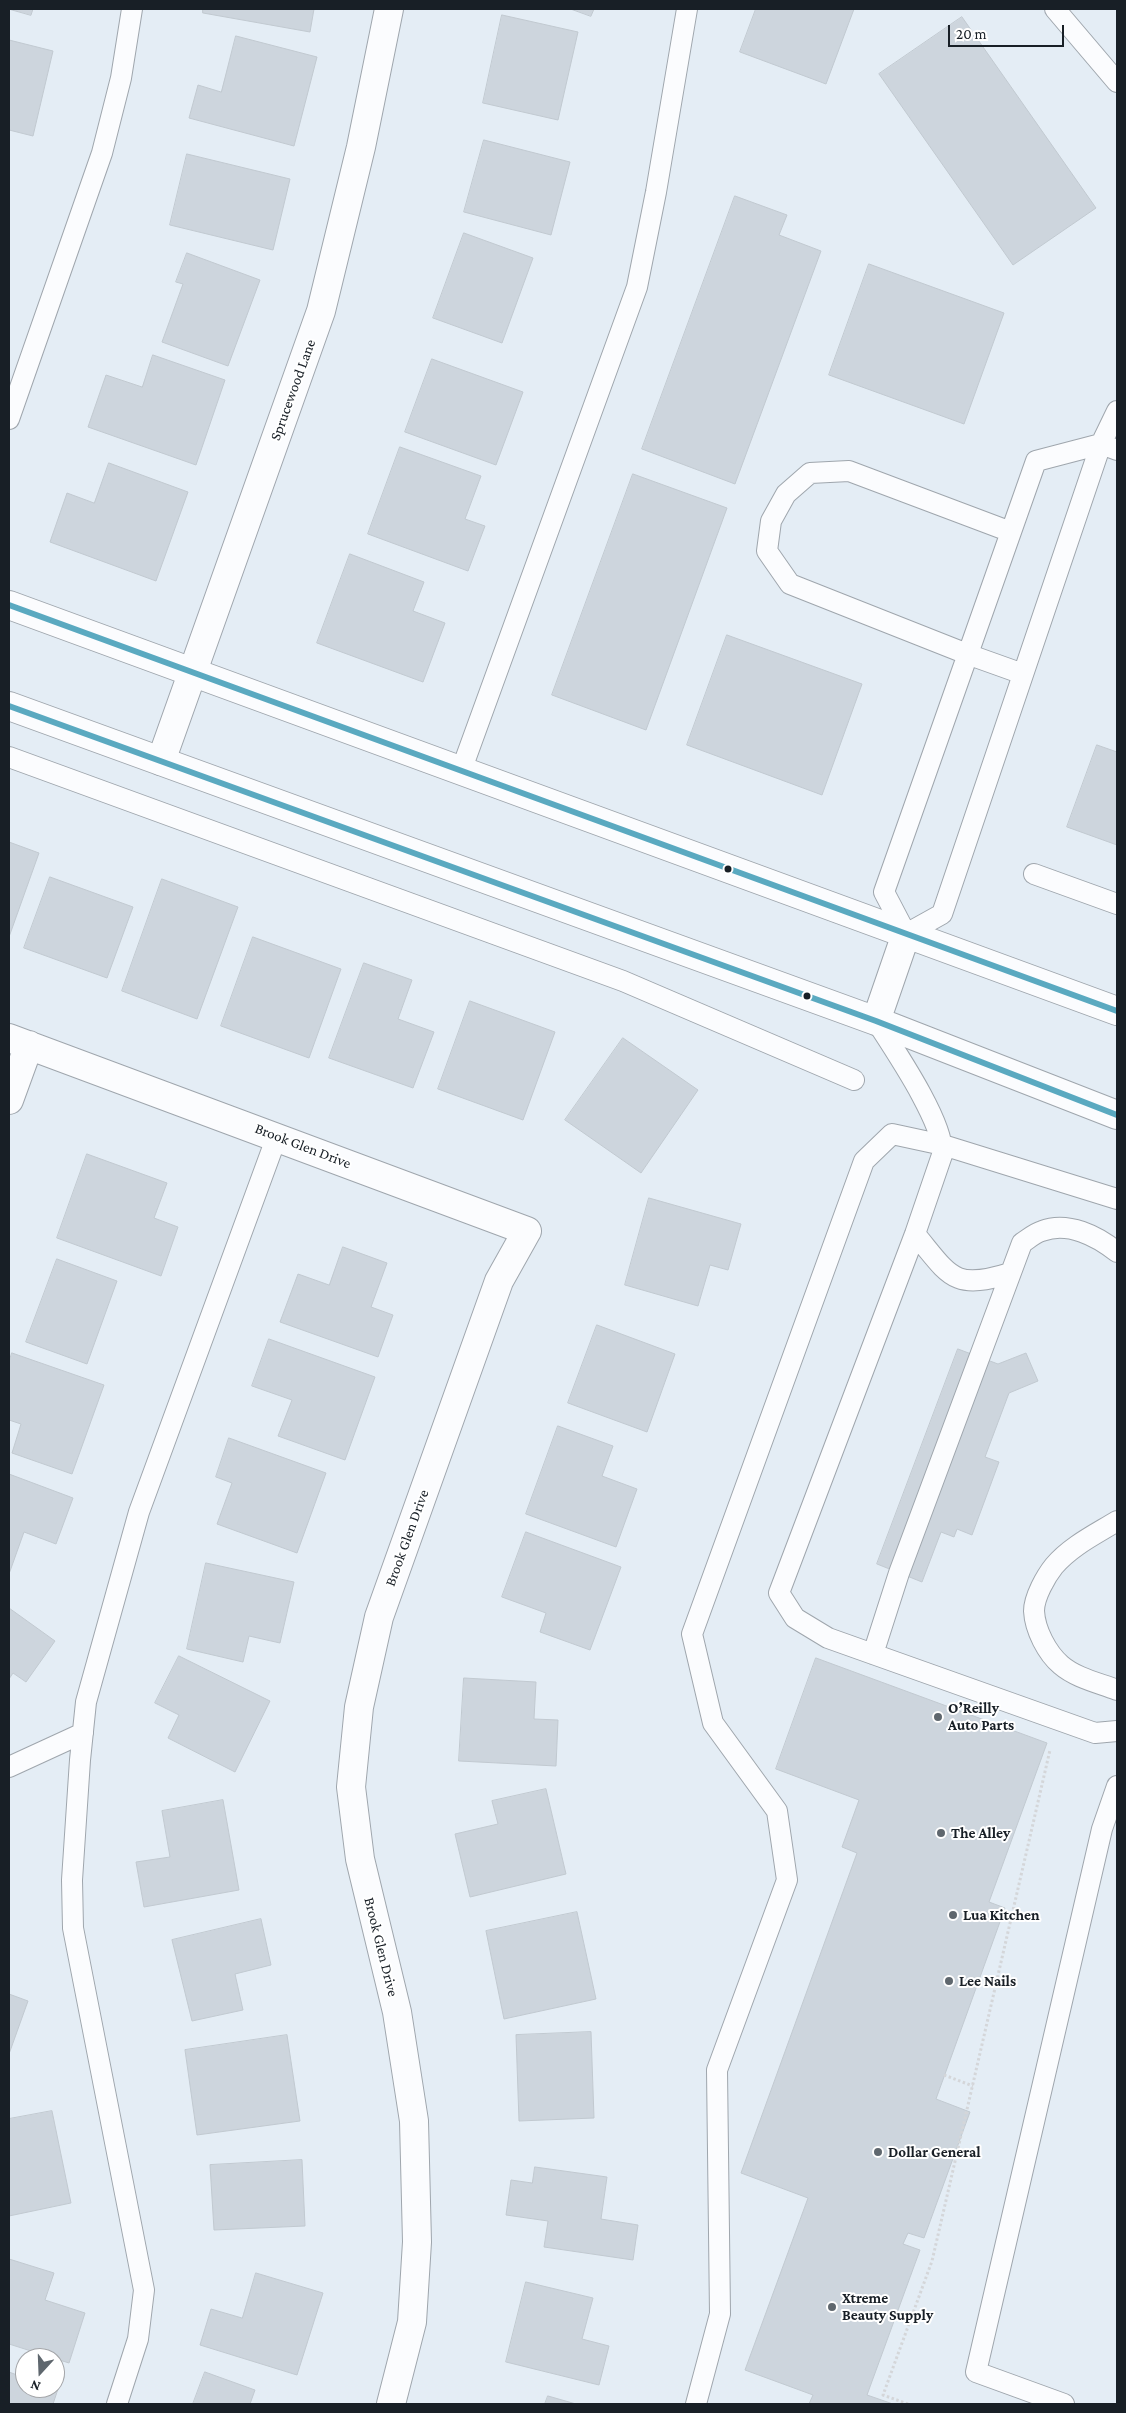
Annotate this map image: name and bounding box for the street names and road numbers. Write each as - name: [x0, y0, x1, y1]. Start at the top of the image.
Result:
- street label: Sprucewood Lane: [266, 337, 320, 443]
- street label: Brook Glen Drive: [252, 1119, 354, 1173]
- street label: Brook Glen Drive: [381, 1487, 433, 1589]
- street label: Brook Glen Drive: [360, 1896, 402, 1998]

